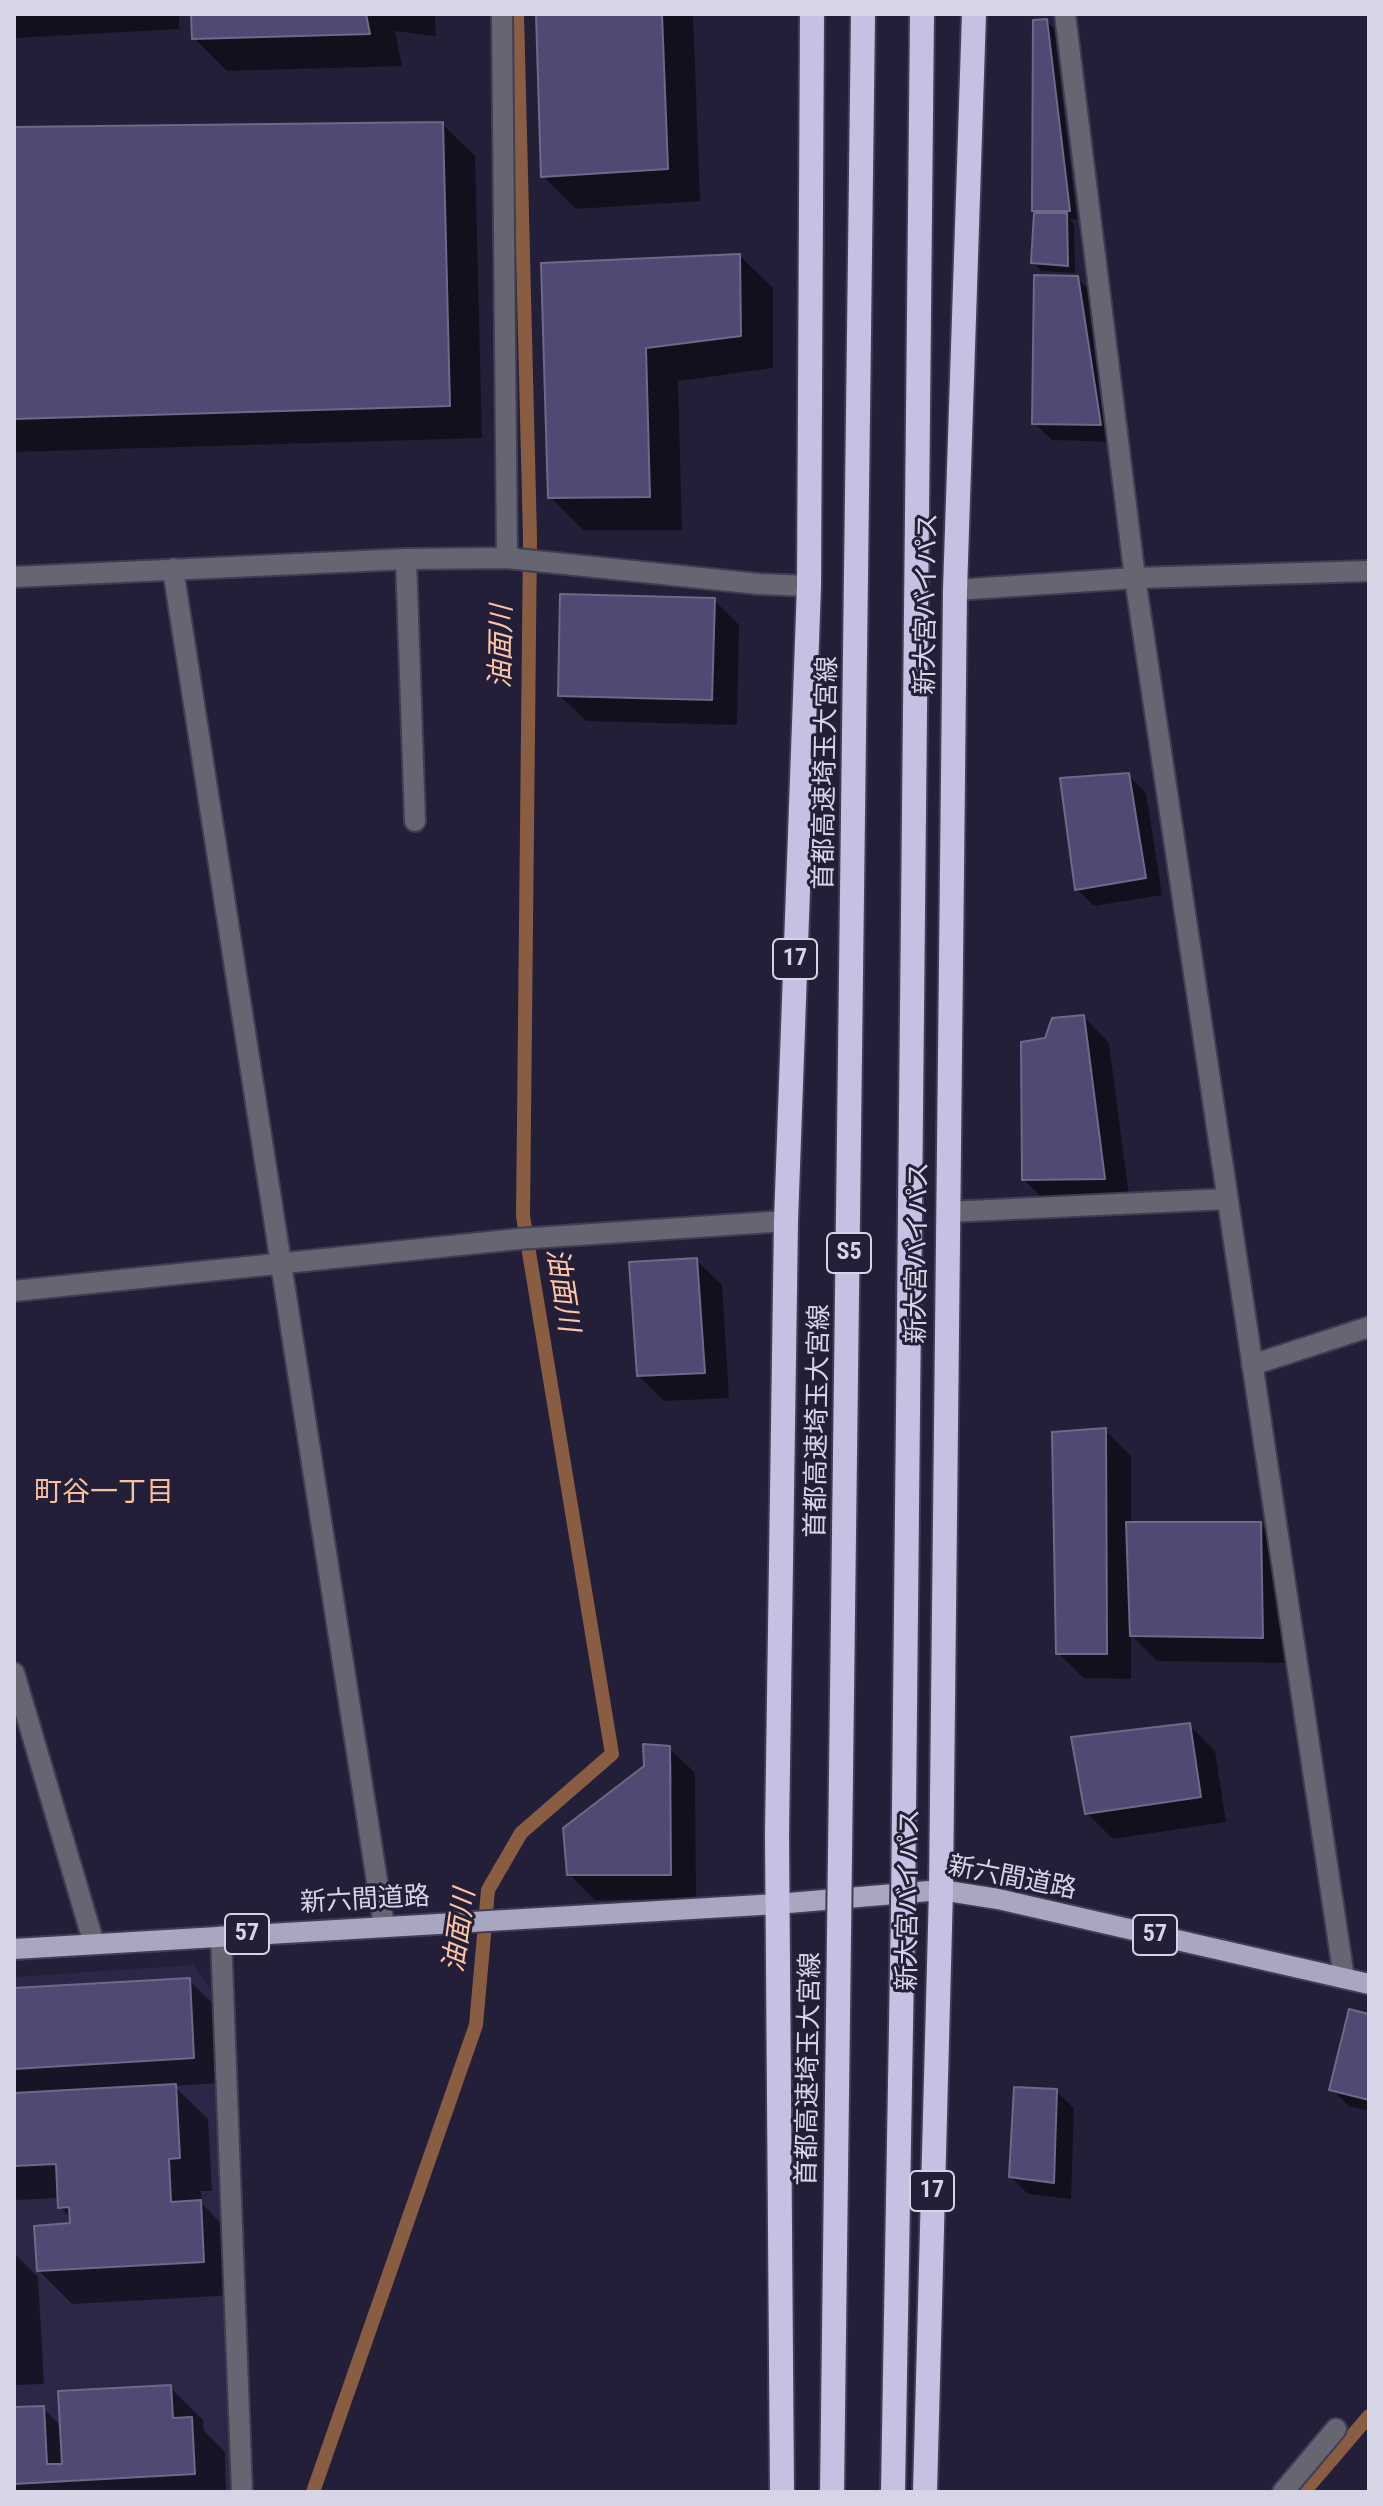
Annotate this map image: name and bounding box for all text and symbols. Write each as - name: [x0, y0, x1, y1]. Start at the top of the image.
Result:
- street label: 新大宮バイパス: [911, 513, 945, 695]
- water label: 油面川: [485, 605, 521, 689]
- street label: 首都高速埼玉大宮線: [809, 656, 845, 890]
- road number: 17: [773, 939, 817, 979]
- street label: 新大宮バイパス: [902, 1162, 936, 1344]
- road number: S5: [827, 1233, 871, 1273]
- water label: 油面川: [538, 1246, 584, 1334]
- street label: 首都高速埼玉大宮線: [801, 1304, 837, 1538]
- district label: 町谷一丁目: [34, 1477, 174, 1511]
- street label: 新大宮バイパス: [893, 1809, 927, 1991]
- street label: 新六間道路: [945, 1851, 1079, 1907]
- street label: 新六間道路: [299, 1882, 431, 1920]
- water label: 油面川: [439, 1887, 483, 1975]
- road number: 57: [225, 1914, 269, 1954]
- road number: 57: [1133, 1915, 1177, 1955]
- street label: 首都高速埼玉大宮線: [792, 1952, 828, 2186]
- road number: 17: [910, 2171, 954, 2211]

